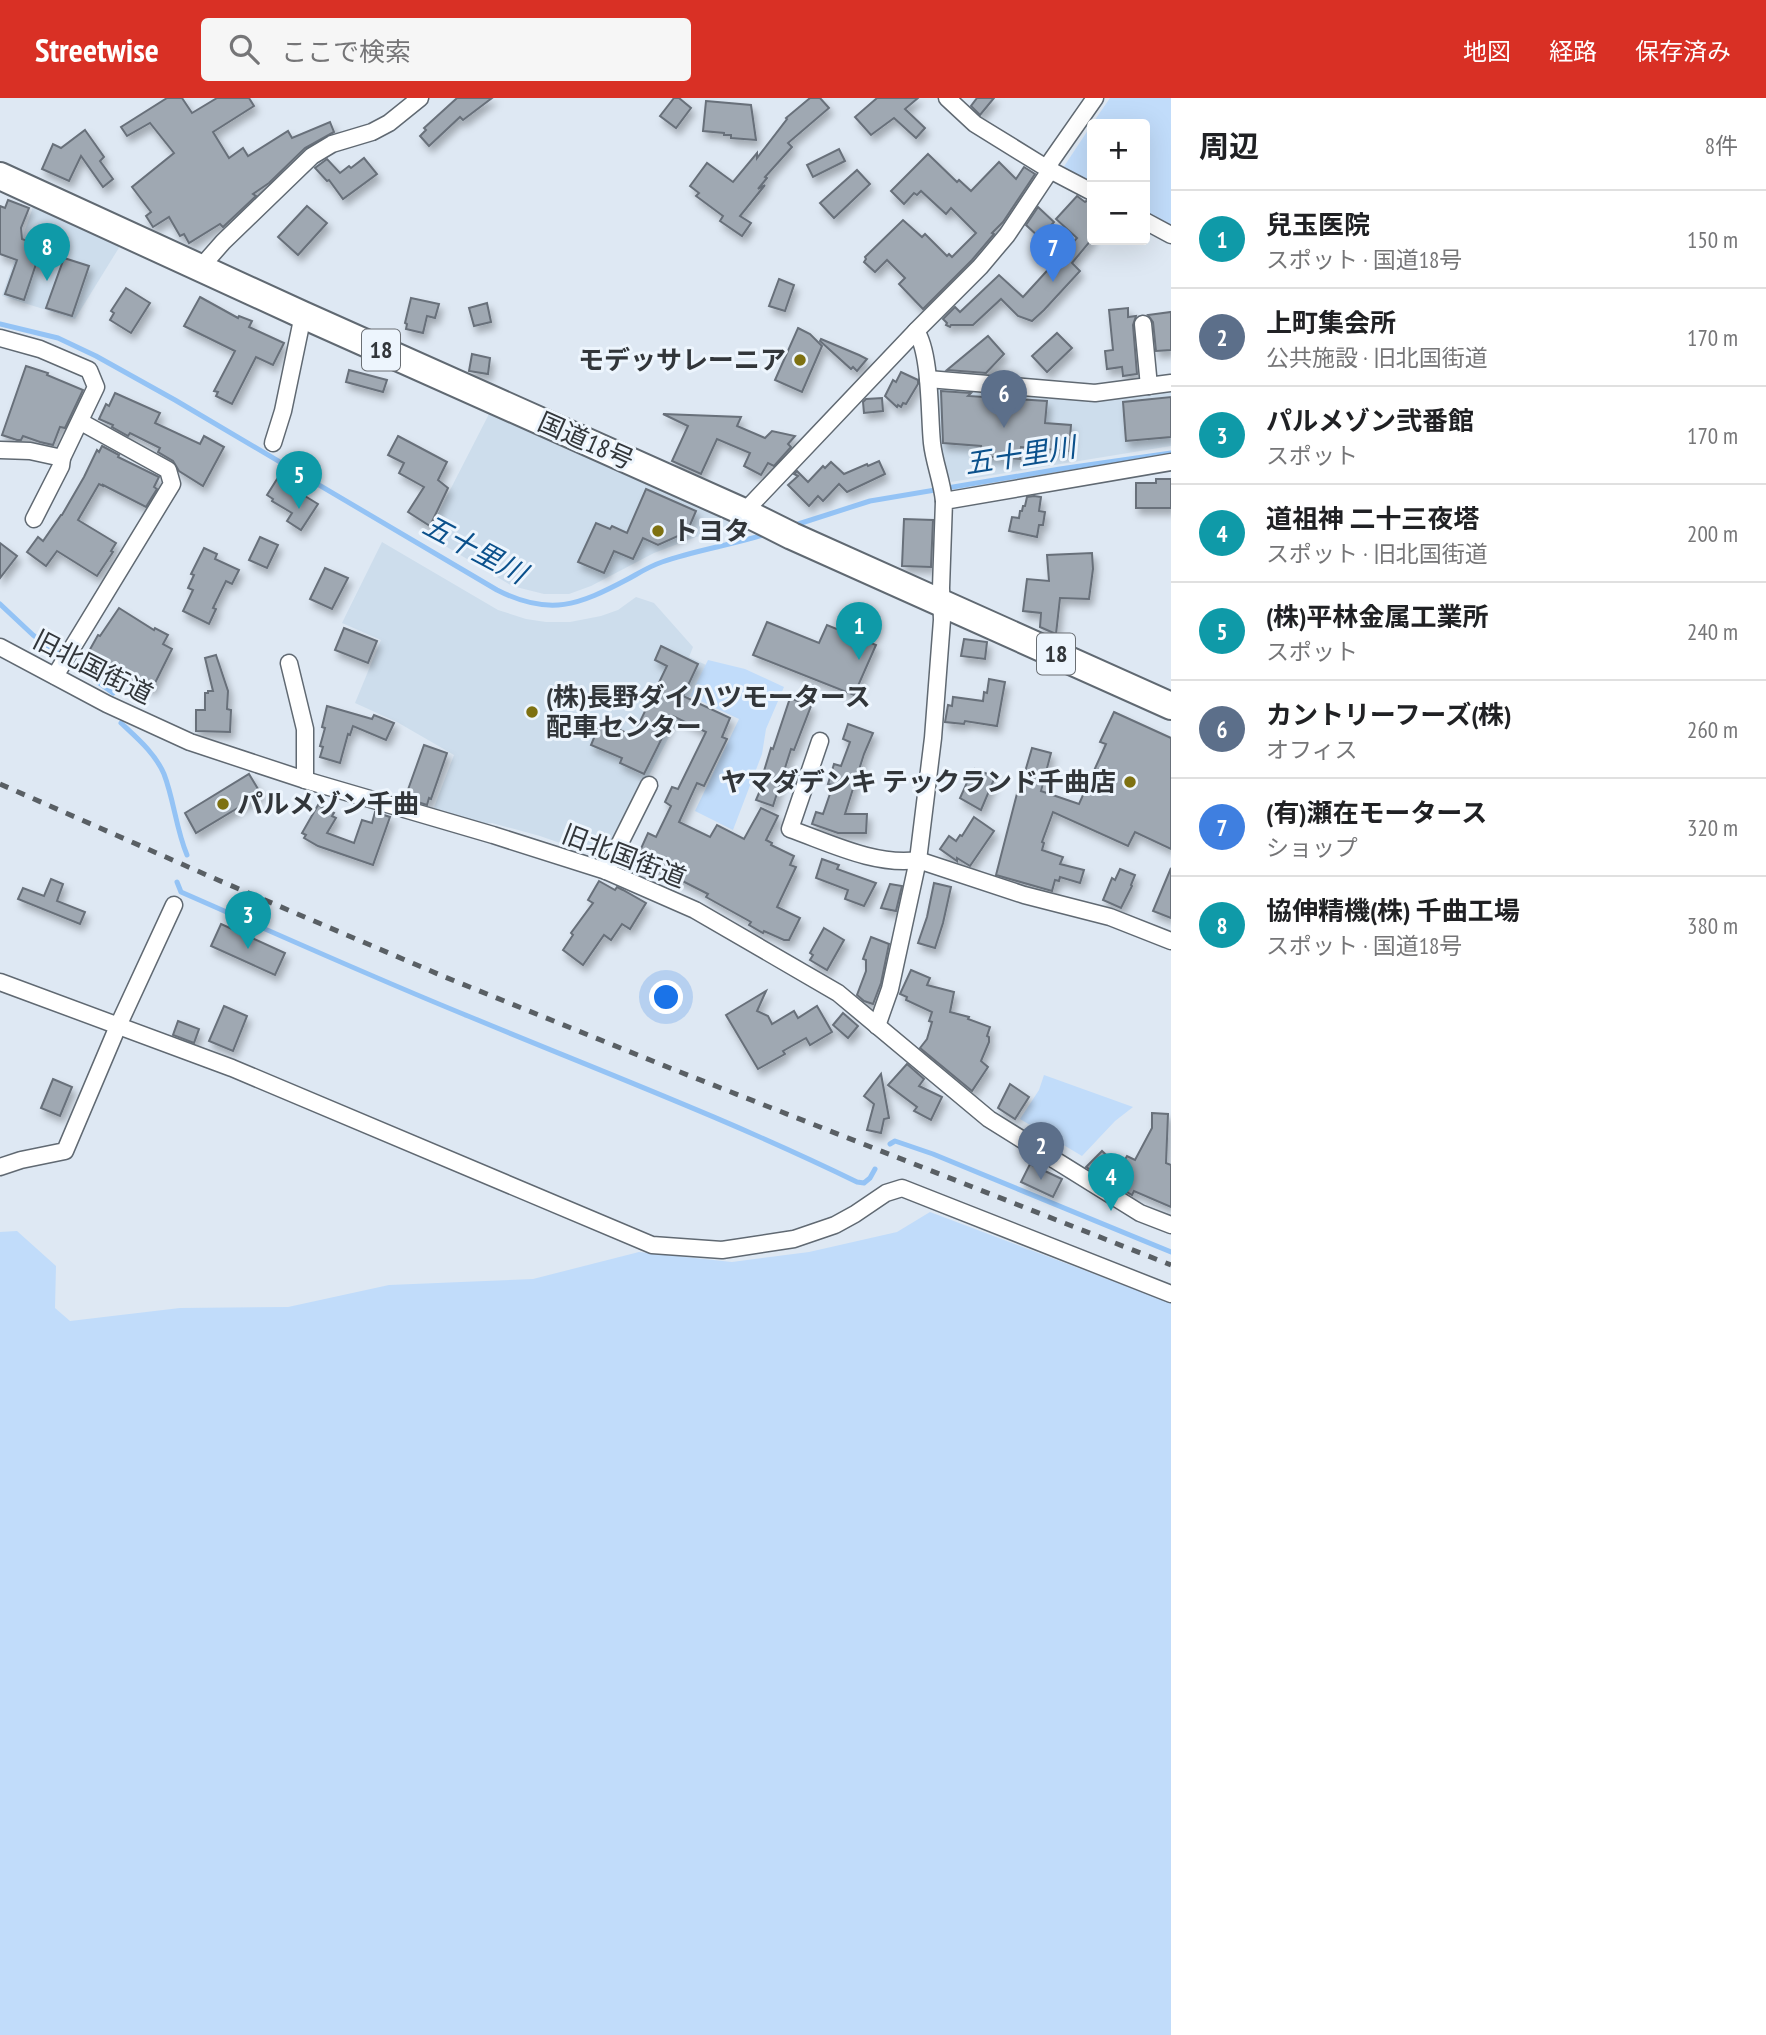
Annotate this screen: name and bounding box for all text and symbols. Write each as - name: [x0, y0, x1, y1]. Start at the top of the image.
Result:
- search box: [201, 18, 691, 81]
- text: Streetwise: [35, 28, 159, 71]
- icon: search: [225, 30, 263, 68]
- text: ここで検索: [281, 35, 411, 68]
- text: 地図: [1463, 36, 1511, 67]
- text: 経路: [1549, 36, 1597, 67]
- text: 保存済み: [1635, 36, 1731, 67]
- map controls: [1087, 119, 1150, 245]
- button: +: [1087, 119, 1150, 182]
- text: 周辺: [1199, 126, 1259, 165]
- text: 8件: [1705, 131, 1738, 160]
- button: −: [1087, 182, 1150, 245]
- text: 兒玉医院: [1266, 208, 1370, 241]
- pin: 8: [24, 223, 70, 281]
- pin: 7: [1030, 224, 1076, 282]
- text: 1: [1217, 225, 1228, 254]
- text: 150 m: [1687, 225, 1738, 254]
- text: スポット · 国道18号: [1266, 245, 1462, 274]
- text: 上町集会所: [1266, 306, 1396, 339]
- text: 2: [1217, 323, 1228, 352]
- text: 170 m: [1687, 323, 1738, 352]
- road number: 18: [362, 330, 400, 370]
- place label: モデッサレーニア: [578, 343, 786, 376]
- text: 公共施設 · 旧北国街道: [1266, 343, 1488, 372]
- marker: モデッサレーニア: [792, 352, 808, 368]
- pin: 6: [981, 370, 1027, 428]
- text: パルメゾン弐番館: [1266, 404, 1474, 437]
- street label: 国道18号: [533, 405, 639, 476]
- text: 3: [1217, 421, 1228, 450]
- text: 170 m: [1687, 421, 1738, 450]
- water label: 五十里川: [962, 427, 1081, 482]
- text: スポット: [1266, 441, 1358, 470]
- pin: 5: [276, 451, 322, 509]
- text: 道祖神 二十三夜塔: [1266, 502, 1479, 535]
- water label: 五十里川: [417, 506, 536, 593]
- place label: トヨタ: [672, 514, 750, 547]
- text: 4: [1217, 519, 1228, 548]
- text: 200 m: [1687, 519, 1738, 548]
- marker: トヨタ: [650, 523, 666, 539]
- text: スポット · 旧北国街道: [1266, 539, 1488, 568]
- text: (株)平林金属工業所: [1266, 600, 1488, 633]
- pin: 1: [836, 602, 882, 660]
- text: 5: [1217, 617, 1228, 646]
- text: 240 m: [1687, 617, 1738, 646]
- street label: 旧北国街道: [28, 622, 159, 711]
- road number: 18: [1037, 634, 1075, 674]
- text: スポット: [1266, 637, 1358, 666]
- place label: (株)長野ダイハツモータース 配車センター: [546, 680, 871, 743]
- text: カントリーフーズ(株): [1266, 698, 1512, 731]
- marker: (株)長野ダイハツモータース 配車センター: [524, 704, 540, 720]
- text: 6: [1217, 715, 1228, 744]
- text: 260 m: [1687, 715, 1738, 744]
- text: オフィス: [1266, 735, 1358, 764]
- place label: ヤマダデンキ テックランド千曲店: [721, 765, 1116, 798]
- marker: ヤマダデンキ テックランド千曲店: [1122, 774, 1138, 790]
- place label: パルメゾン千曲: [237, 787, 419, 820]
- marker: パルメゾン千曲: [215, 796, 231, 812]
- text: (有)瀬在モータース: [1266, 796, 1487, 829]
- text: 7: [1217, 813, 1228, 842]
- text: 320 m: [1687, 813, 1738, 842]
- street label: 旧北国街道: [558, 817, 691, 894]
- text: ショップ: [1266, 833, 1358, 862]
- pin: 3: [225, 891, 271, 949]
- text: 協伸精機(株) 千曲工場: [1266, 894, 1520, 927]
- text: 8: [1217, 911, 1228, 940]
- text: 380 m: [1687, 911, 1738, 940]
- text: スポット · 国道18号: [1266, 931, 1462, 960]
- your location: [649, 980, 683, 1014]
- pin: 2: [1018, 1122, 1064, 1180]
- pin: 4: [1088, 1153, 1134, 1211]

